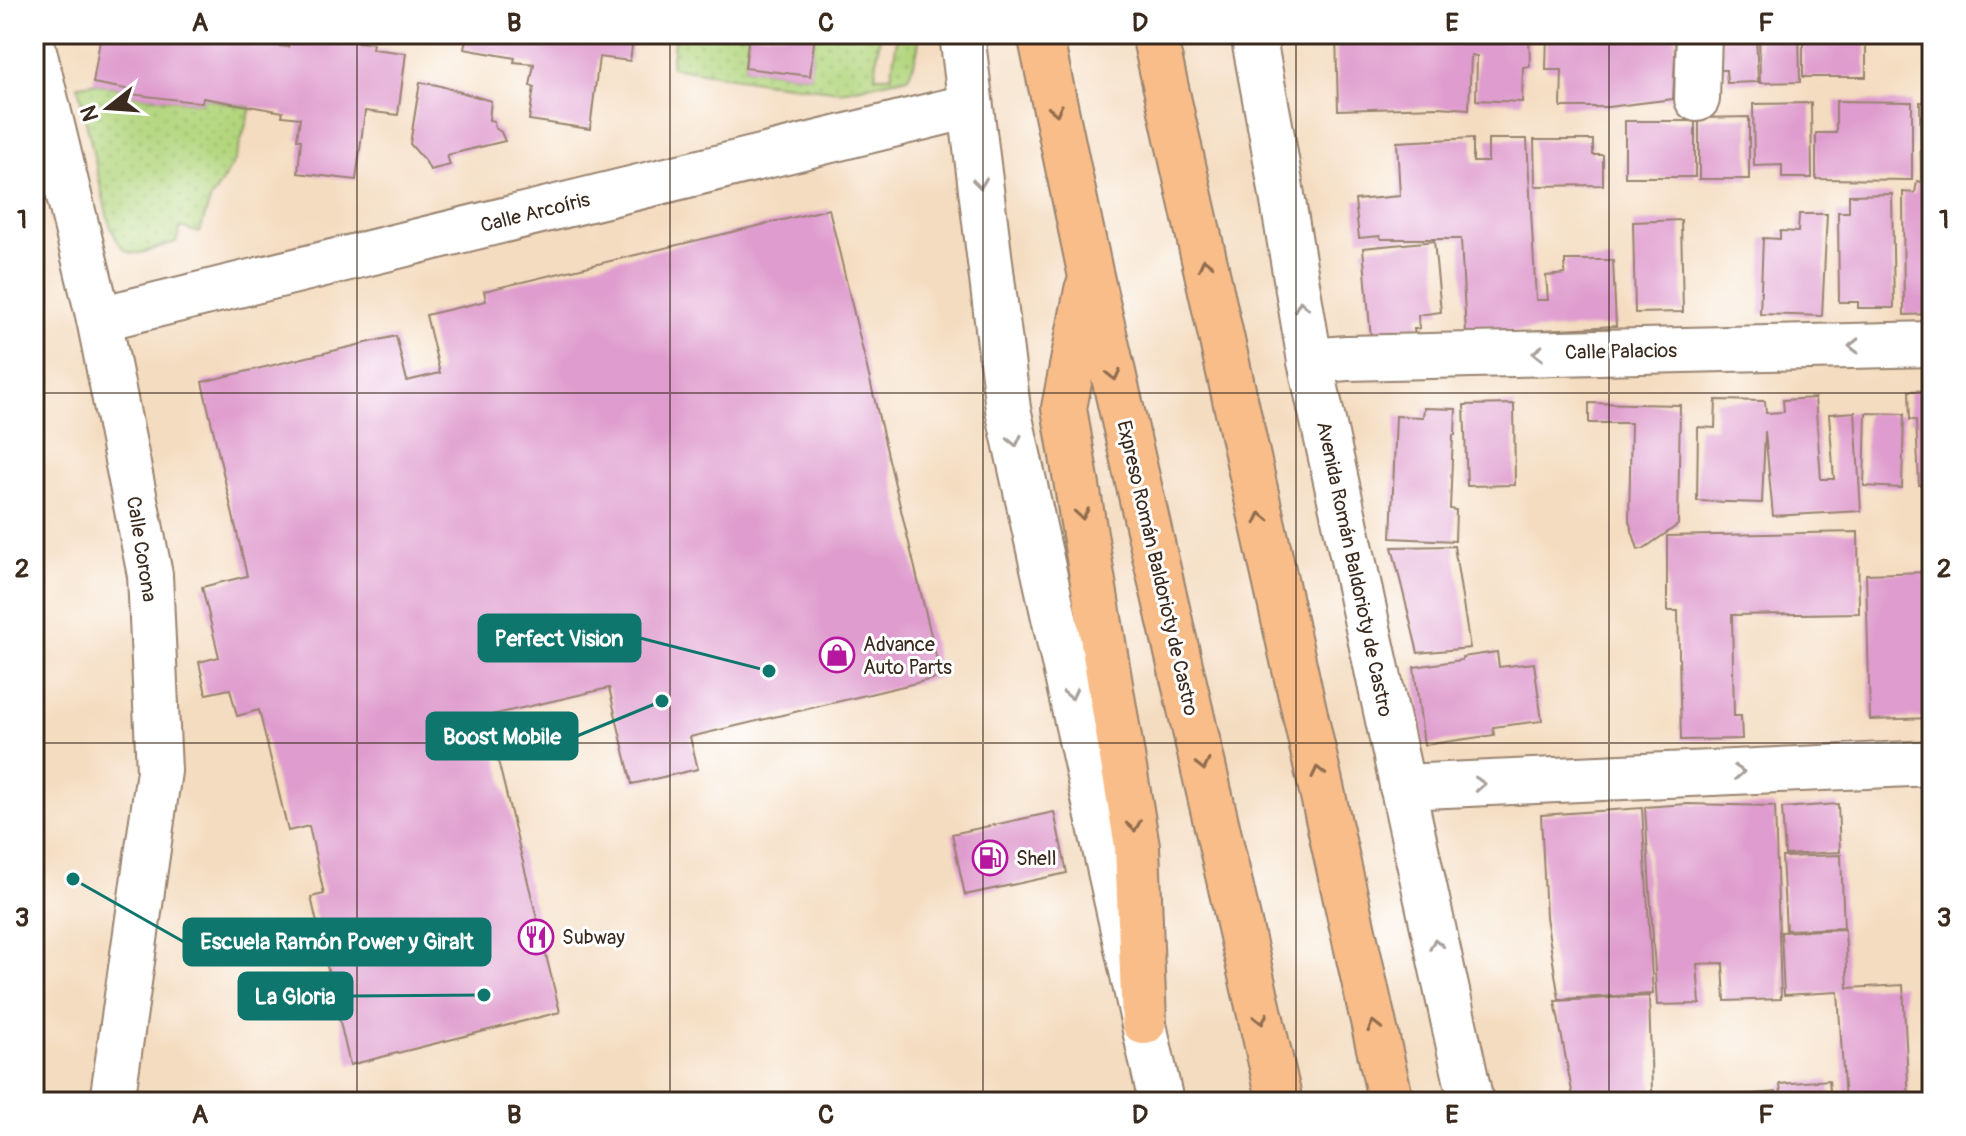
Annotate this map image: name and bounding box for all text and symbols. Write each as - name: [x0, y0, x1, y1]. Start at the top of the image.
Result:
- text: A: [192, 7, 209, 39]
- text: B: [507, 7, 521, 39]
- text: C: [818, 7, 834, 39]
- text: D: [1132, 7, 1148, 39]
- text: E: [1445, 7, 1459, 39]
- text: F: [1758, 7, 1774, 39]
- north arrow: [68, 68, 148, 148]
- text: N: [74, 102, 105, 125]
- one-way arrow: [1047, 103, 1064, 117]
- one-way arrow: [971, 176, 988, 190]
- street label: Calle Arcoíris: [478, 187, 592, 238]
- text: 1: [17, 204, 27, 236]
- text: 1: [1939, 204, 1949, 236]
- one-way arrow: [1197, 258, 1214, 272]
- one-way arrow: [1293, 299, 1310, 313]
- one-way arrow: [1847, 337, 1860, 354]
- street label: Calle Palacios: [1565, 338, 1677, 365]
- one-way arrow: [1531, 345, 1544, 362]
- one-way arrow: [1105, 368, 1122, 382]
- street label: Expreso Román Baldorioty de Castro: [1111, 418, 1204, 718]
- street label: Avenida Román Baldorioty de Castro: [1311, 419, 1398, 719]
- one-way arrow: [1006, 433, 1023, 447]
- street label: Calle Corona: [121, 495, 162, 604]
- one-way arrow: [1073, 507, 1090, 521]
- one-way arrow: [1253, 512, 1270, 526]
- text: 2: [15, 553, 29, 585]
- text: 2: [1937, 553, 1951, 585]
- callout: Perfect Vision: [479, 615, 640, 661]
- text: Perfect Vision: [494, 625, 624, 653]
- place label: Advance Auto Parts: [863, 632, 952, 680]
- shop icon: Advance Auto Parts: [818, 636, 856, 674]
- one-way arrow: [1062, 687, 1079, 701]
- callout: Boost Mobile: [427, 713, 577, 759]
- text: Boost Mobile: [443, 723, 562, 751]
- one-way arrow: [1194, 758, 1211, 771]
- one-way arrow: [1733, 764, 1746, 781]
- one-way arrow: [1310, 766, 1327, 779]
- one-way arrow: [1474, 776, 1487, 793]
- one-way arrow: [1125, 819, 1142, 832]
- fuel station icon: Shell: [971, 839, 1009, 877]
- place label: Shell: [1016, 846, 1056, 871]
- text: 3: [15, 902, 29, 934]
- text: 3: [1937, 902, 1951, 934]
- restaurant icon: Subway: [517, 918, 555, 956]
- callout: Escuela Ramón Power y Giralt: [184, 919, 490, 965]
- place label: Subway: [562, 925, 625, 950]
- text: Escuela Ramón Power y Giralt: [200, 928, 475, 956]
- one-way arrow: [1428, 937, 1445, 951]
- callout: La Gloria: [239, 973, 352, 1019]
- text: La Gloria: [255, 983, 335, 1011]
- one-way arrow: [1252, 1011, 1269, 1025]
- one-way arrow: [1366, 1020, 1383, 1033]
- text: A: [192, 1099, 209, 1131]
- text: B: [507, 1099, 521, 1131]
- text: C: [818, 1099, 834, 1131]
- text: D: [1132, 1099, 1148, 1131]
- text: E: [1445, 1099, 1459, 1131]
- text: F: [1758, 1099, 1774, 1131]

